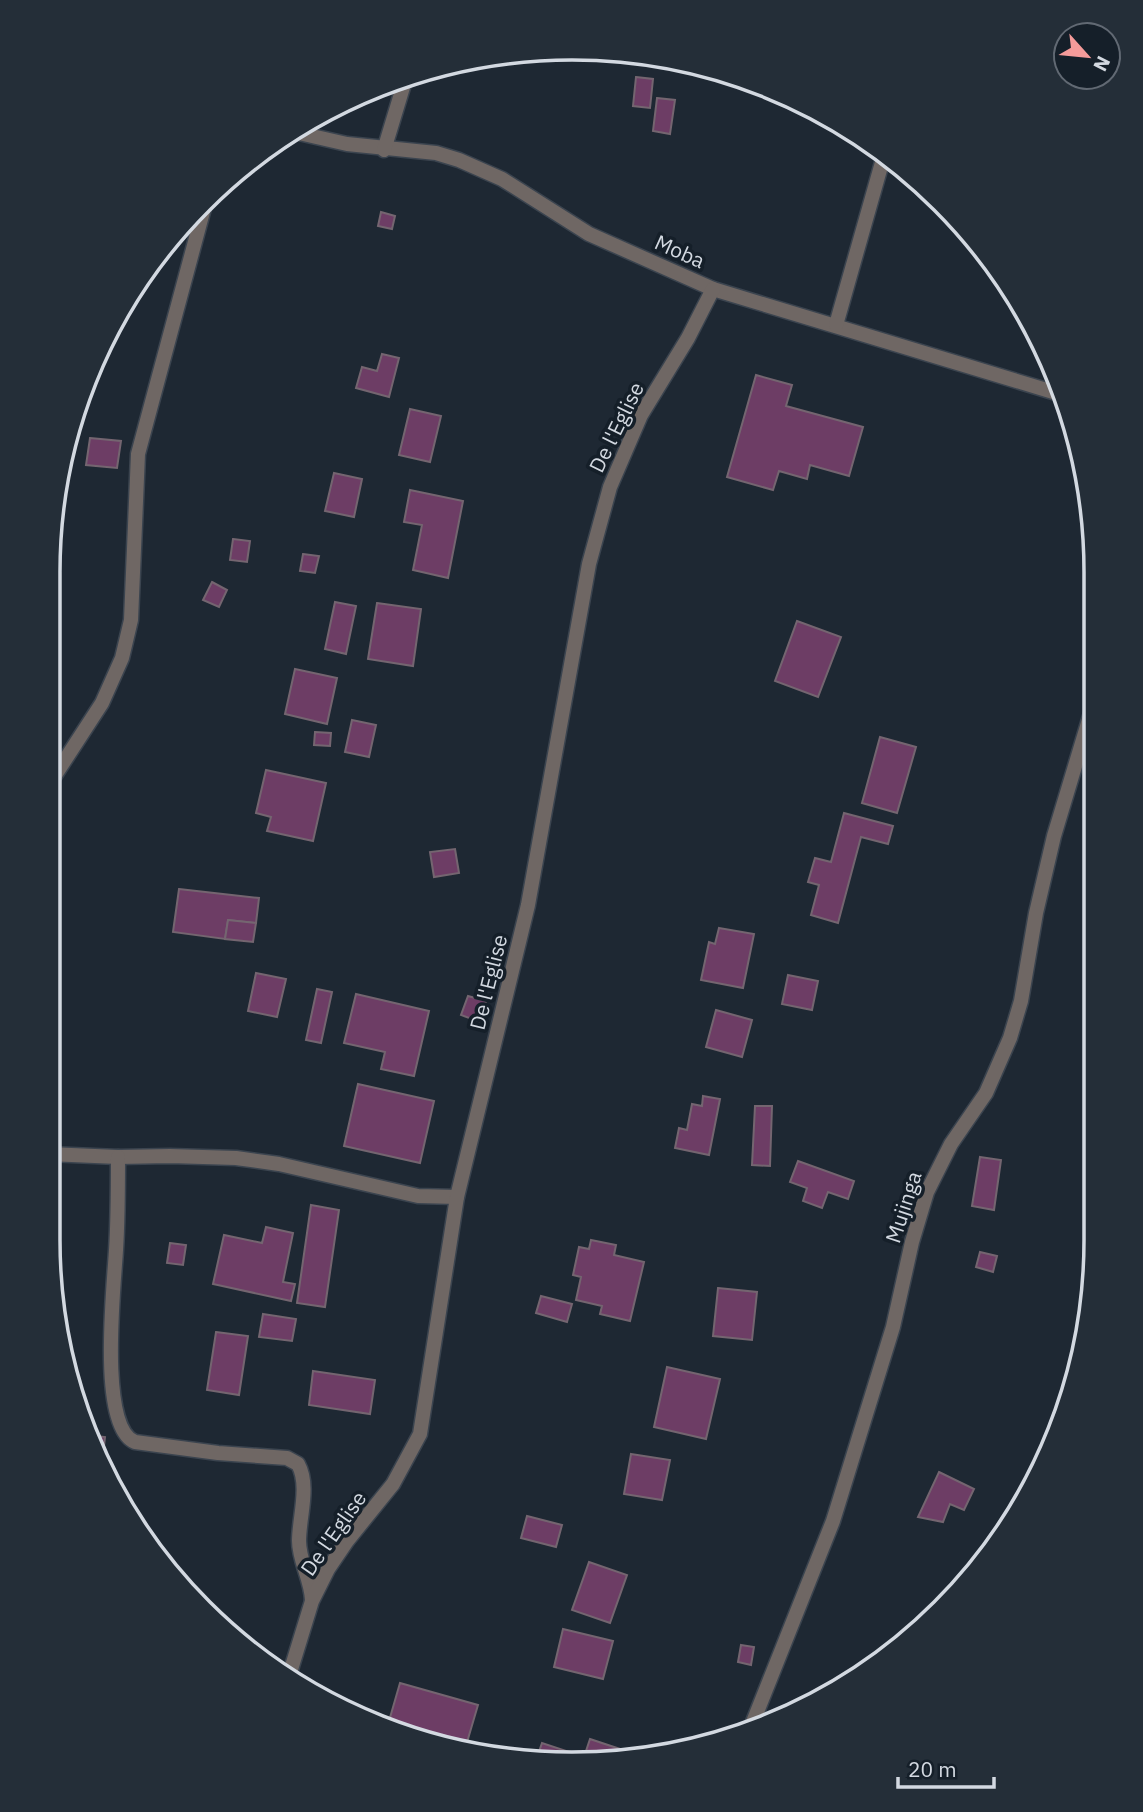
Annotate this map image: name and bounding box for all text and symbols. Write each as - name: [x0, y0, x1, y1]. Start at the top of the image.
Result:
- north arrow: [1052, 21, 1122, 91]
- text: N: [1088, 52, 1116, 75]
- street label: Moba: [650, 228, 710, 274]
- street label: De l'Eglise: [582, 377, 650, 477]
- street label: De l'Eglise: [463, 931, 513, 1033]
- street label: Mujinga: [878, 1168, 928, 1246]
- street label: De l'Eglise: [294, 1485, 372, 1581]
- scale bar: [898, 1745, 994, 1789]
- text: 20 m: [908, 1755, 957, 1783]

